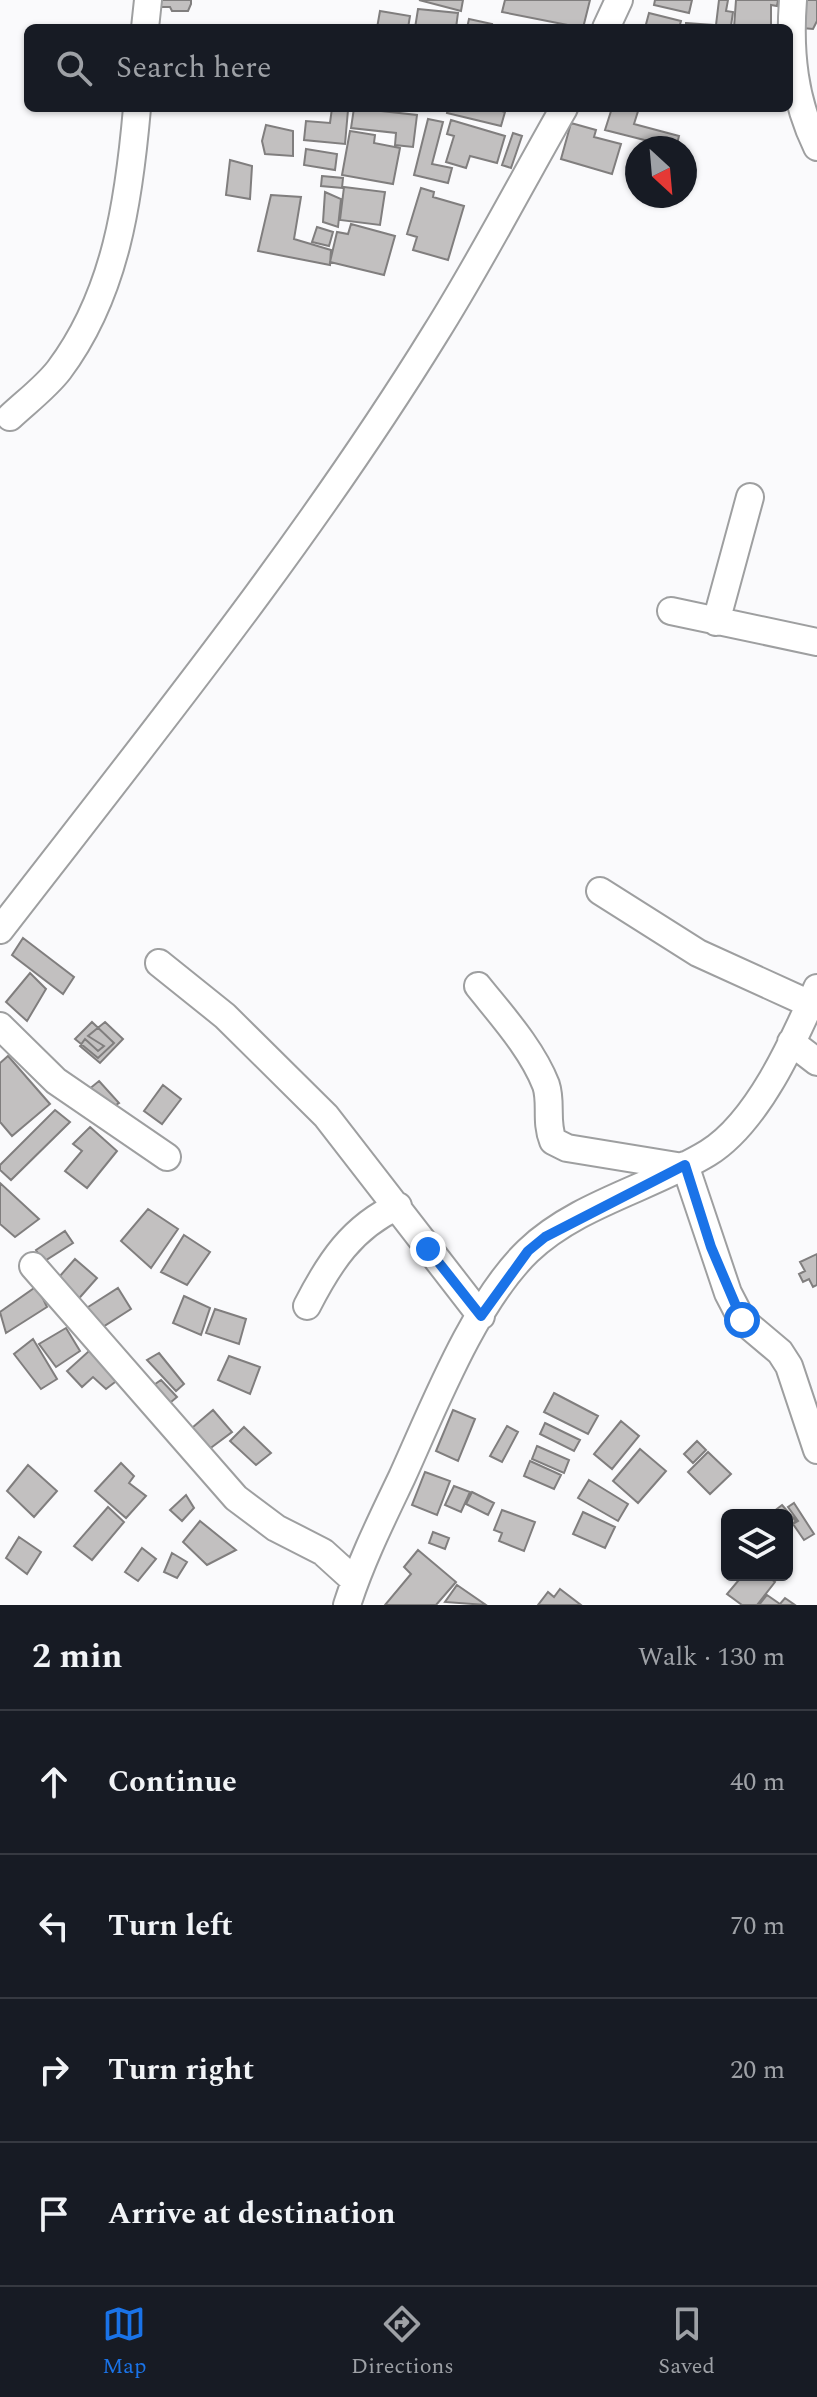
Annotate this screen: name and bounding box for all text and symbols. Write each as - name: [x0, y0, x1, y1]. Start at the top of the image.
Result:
- search box: [24, 24, 793, 112]
- text: Search here: [116, 45, 272, 91]
- icon: search: [52, 46, 96, 90]
- north arrow: [625, 136, 697, 208]
- route end: [410, 1231, 446, 1267]
- route start: [724, 1302, 760, 1338]
- map controls: [721, 1509, 793, 1581]
- button: layers: [721, 1509, 793, 1581]
- text: 2 min: [32, 1631, 122, 1683]
- text: Walk · 130 m: [638, 1637, 785, 1677]
- text: Continue: [108, 1759, 237, 1805]
- icon: ahead: [32, 1760, 76, 1804]
- text: 40 m: [730, 1762, 785, 1802]
- text: Turn left: [108, 1903, 233, 1949]
- icon: left: [32, 1904, 76, 1948]
- text: 70 m: [730, 1906, 785, 1946]
- text: Turn right: [108, 2047, 254, 2093]
- icon: right: [32, 2048, 76, 2092]
- text: 20 m: [730, 2050, 785, 2090]
- text: Arrive at destination: [108, 2191, 395, 2237]
- icon: arrive: [32, 2192, 76, 2236]
- tab: Map: [102, 2302, 147, 2383]
- tab: Directions: [351, 2302, 454, 2383]
- tab: Saved: [658, 2302, 715, 2383]

